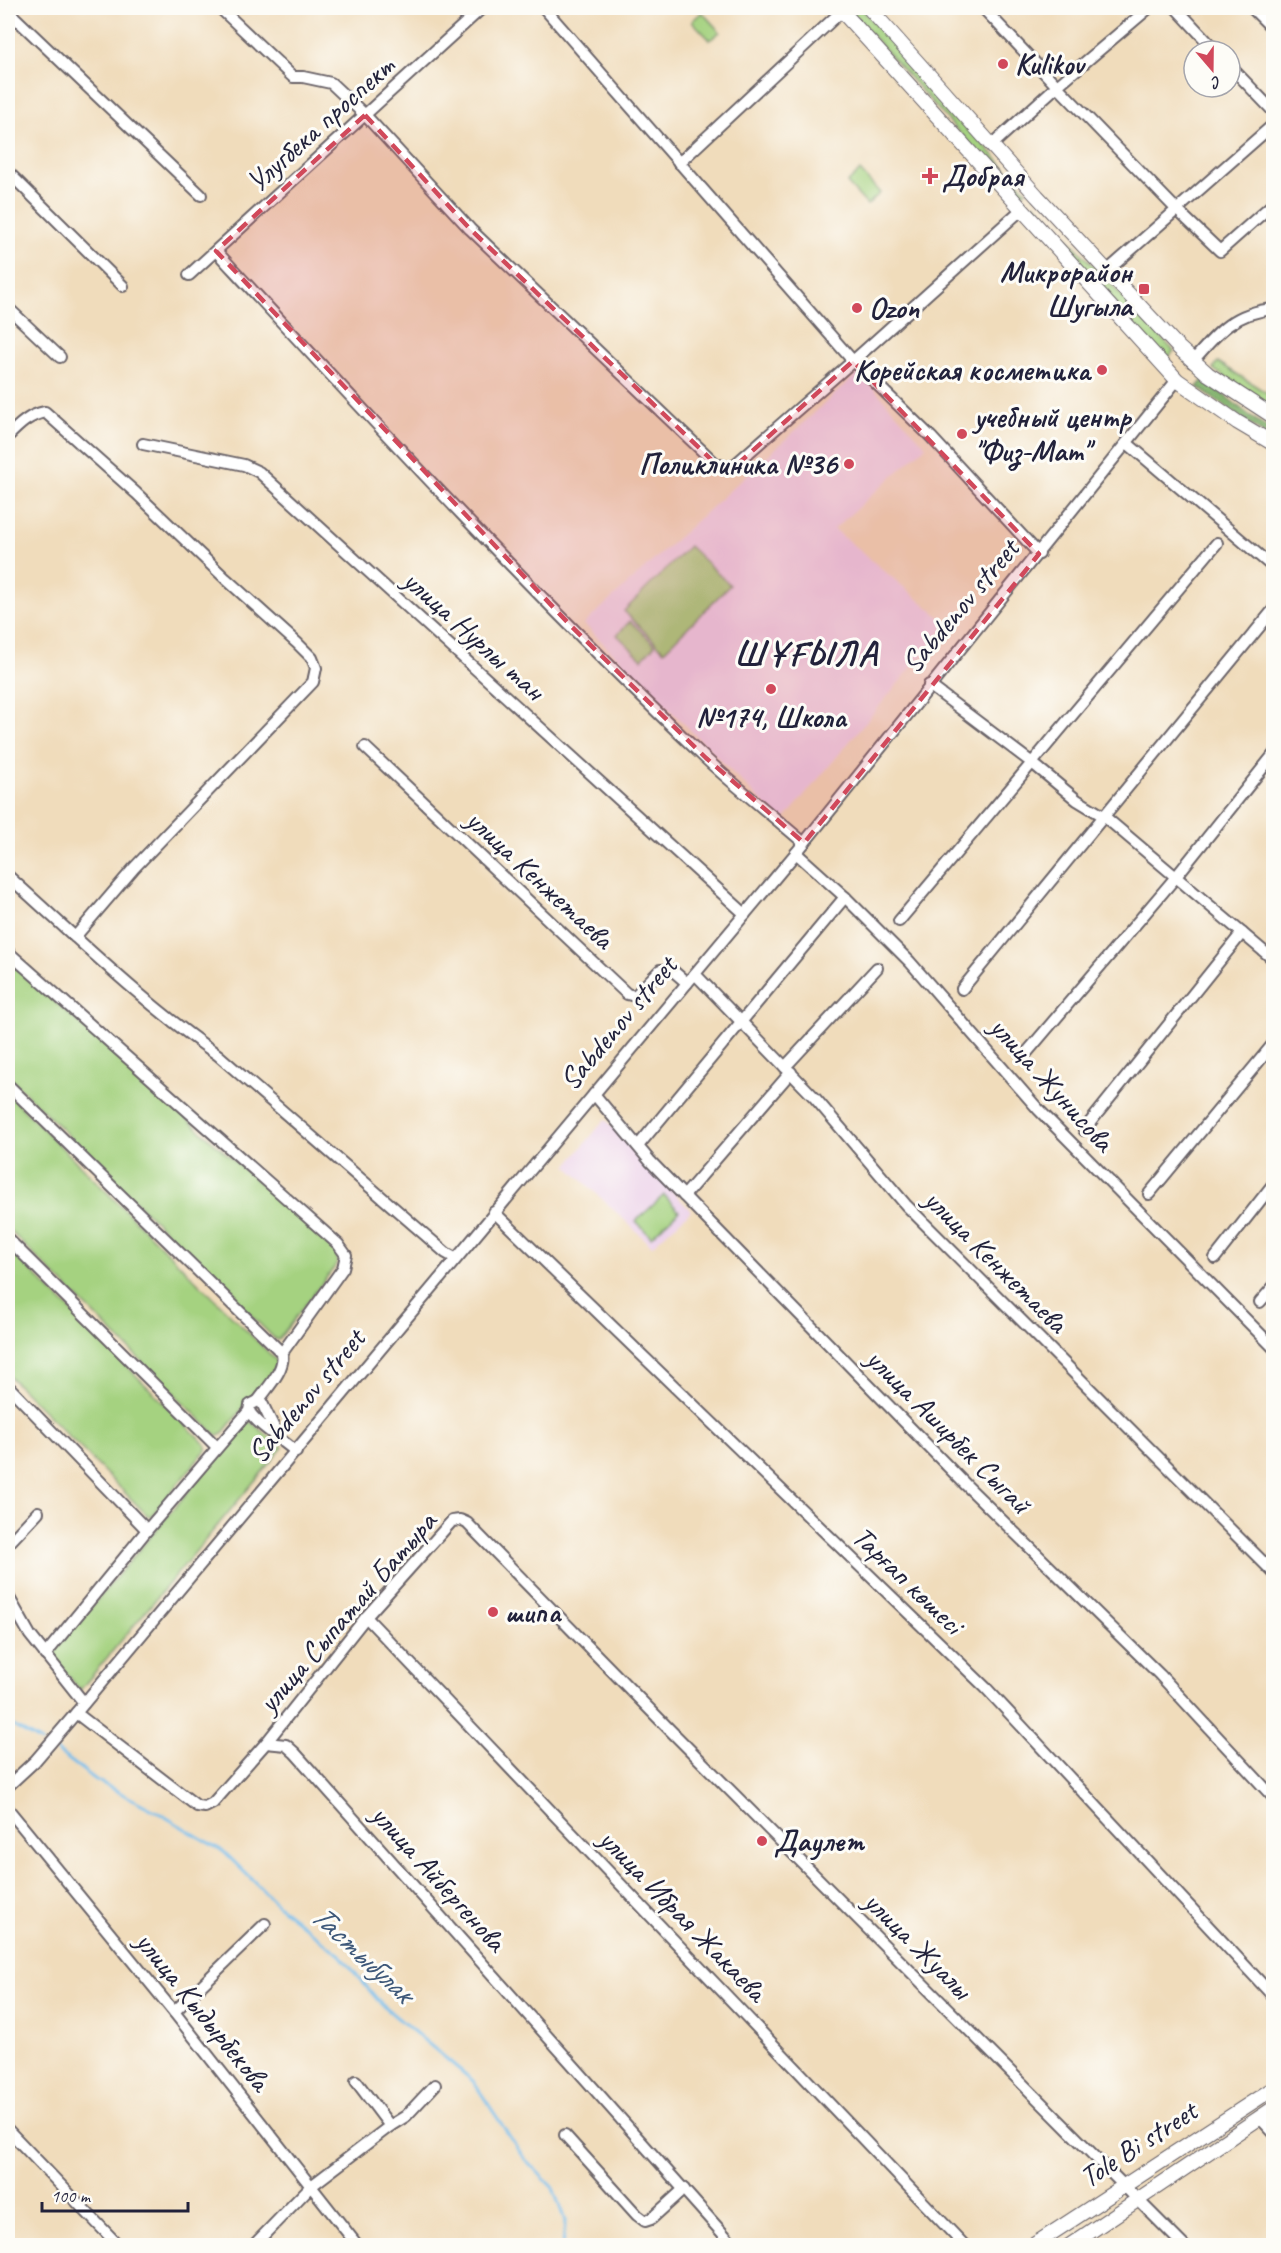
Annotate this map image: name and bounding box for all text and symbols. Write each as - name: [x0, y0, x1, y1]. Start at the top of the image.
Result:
- north arrow: [1182, 39, 1242, 99]
- place label: Kulikov: [1015, 45, 1086, 83]
- street label: Улугбека проспект: [238, 46, 404, 200]
- marker: Kulikov: [996, 57, 1010, 71]
- text: С: [1208, 71, 1224, 94]
- place label: Добрая: [942, 157, 1026, 195]
- marker: Добрая: [923, 169, 937, 183]
- place label: Микрорайон Шугыла: [1000, 253, 1135, 325]
- marker: Микрорайон Шугыла: [1137, 282, 1151, 296]
- place label: Ozon: [869, 289, 920, 327]
- marker: Ozon: [850, 301, 864, 315]
- place label: Корейская косметика: [854, 351, 1093, 389]
- marker: Корейская косметика: [1095, 363, 1109, 377]
- place label: учебный центр "Физ-Мат": [971, 398, 1133, 471]
- marker: учебный центр "Физ-Мат": [955, 427, 969, 441]
- place label: Поликлиника №36: [639, 445, 839, 483]
- marker: Поликлиника №36: [842, 457, 856, 471]
- street label: Sabdenov street: [893, 529, 1029, 681]
- street label: улица Нурлы тан: [394, 560, 554, 710]
- district label: ШҰҒЫЛА: [734, 630, 879, 676]
- marker: №174, Школа: [764, 682, 778, 696]
- place label: №174, Школа: [696, 698, 848, 736]
- street label: улица Кенжетаева: [457, 800, 623, 958]
- street label: Sabdenov street: [551, 946, 687, 1098]
- street label: улица Жунисова: [980, 1007, 1124, 1161]
- street label: улица Кенжетаева: [915, 1180, 1077, 1342]
- street label: Sabdenov street: [239, 1319, 375, 1471]
- street label: улица Аширбек Сыгай: [857, 1339, 1041, 1523]
- street label: улица Сыпатай Батыра: [248, 1502, 446, 1722]
- street label: Тарғап көшесі: [844, 1518, 974, 1645]
- place label: шипа: [505, 1593, 562, 1631]
- marker: шипа: [486, 1605, 500, 1619]
- street label: улица Айбергенова: [362, 1795, 516, 1961]
- street label: улица Ибрая Жакаева: [589, 1819, 777, 2011]
- place label: Даулет: [774, 1822, 865, 1861]
- marker: Даулет: [755, 1834, 769, 1848]
- street label: улица Жуалы: [855, 1882, 982, 2009]
- water label: Тастыбулак: [302, 1895, 427, 2015]
- street label: улица Кыдырбекова: [126, 1922, 281, 2101]
- street label: Tole Bi street: [1072, 2090, 1206, 2196]
- scale bar: [42, 2175, 188, 2213]
- text: 100 m: [51, 2185, 92, 2207]

